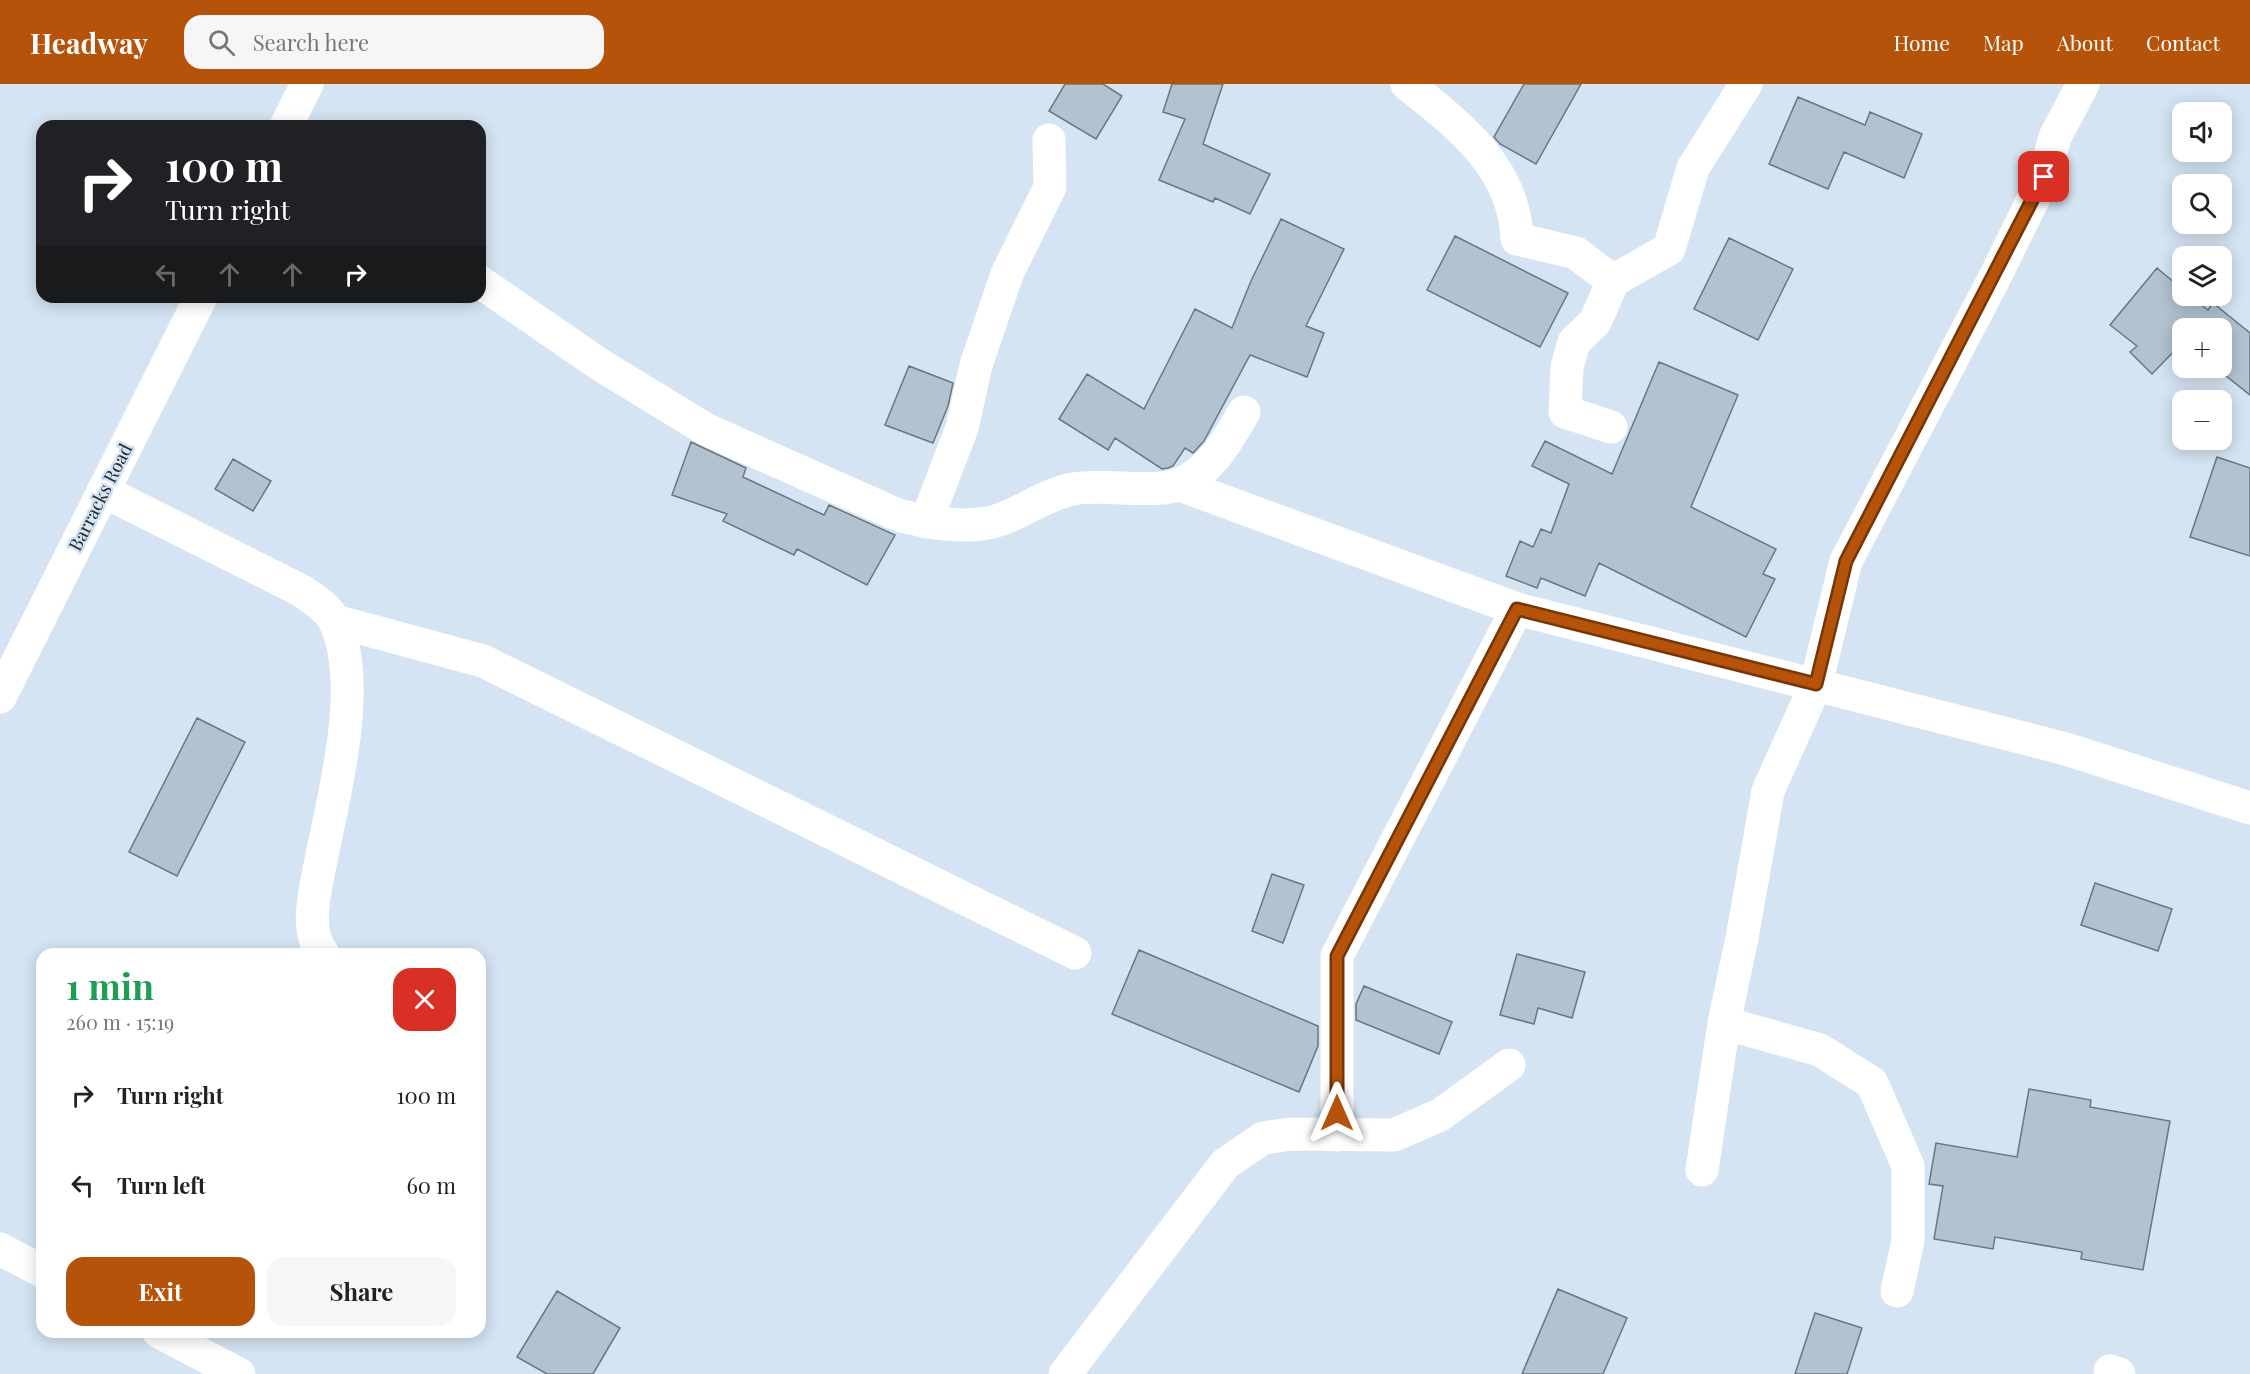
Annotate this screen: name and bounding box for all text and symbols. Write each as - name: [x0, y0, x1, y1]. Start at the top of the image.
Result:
- search box: [184, 15, 604, 69]
- text: Headway: [30, 24, 148, 61]
- icon: search: [205, 26, 238, 59]
- text: Search here: [253, 27, 369, 57]
- text: Home: [1894, 28, 1950, 56]
- text: Map: [1983, 28, 2024, 56]
- text: About: [2057, 28, 2113, 56]
- text: Contact: [2146, 28, 2220, 56]
- map controls: [2172, 102, 2232, 450]
- button: sound: [2172, 102, 2232, 162]
- text: 100 m: [165, 137, 283, 193]
- icon: right: [66, 144, 144, 222]
- pin: [2018, 151, 2069, 202]
- icon: arrive: [2027, 160, 2060, 193]
- button: search: [2172, 174, 2232, 234]
- text: Turn right: [165, 191, 290, 227]
- button: layers: [2172, 246, 2232, 306]
- icon: left: [150, 258, 183, 291]
- icon: ahead: [213, 258, 246, 291]
- icon: ahead: [276, 258, 309, 291]
- icon: right: [339, 258, 372, 291]
- button: +: [2172, 318, 2232, 378]
- button: −: [2172, 390, 2232, 450]
- street label: Barracks Road: [63, 439, 138, 555]
- text: 1 min: [66, 961, 154, 1009]
- button: close: [393, 968, 456, 1031]
- text: 260 m · 15:19: [66, 1008, 174, 1035]
- icon: right: [66, 1079, 99, 1112]
- text: Turn right: [117, 1080, 223, 1110]
- text: 100 m: [396, 1080, 456, 1110]
- position arrow: [1305, 1081, 1369, 1145]
- icon: left: [66, 1169, 99, 1202]
- text: Turn left: [117, 1170, 206, 1200]
- text: 60 m: [406, 1170, 456, 1200]
- button: Exit: [66, 1257, 255, 1326]
- button: Share: [267, 1257, 456, 1326]

